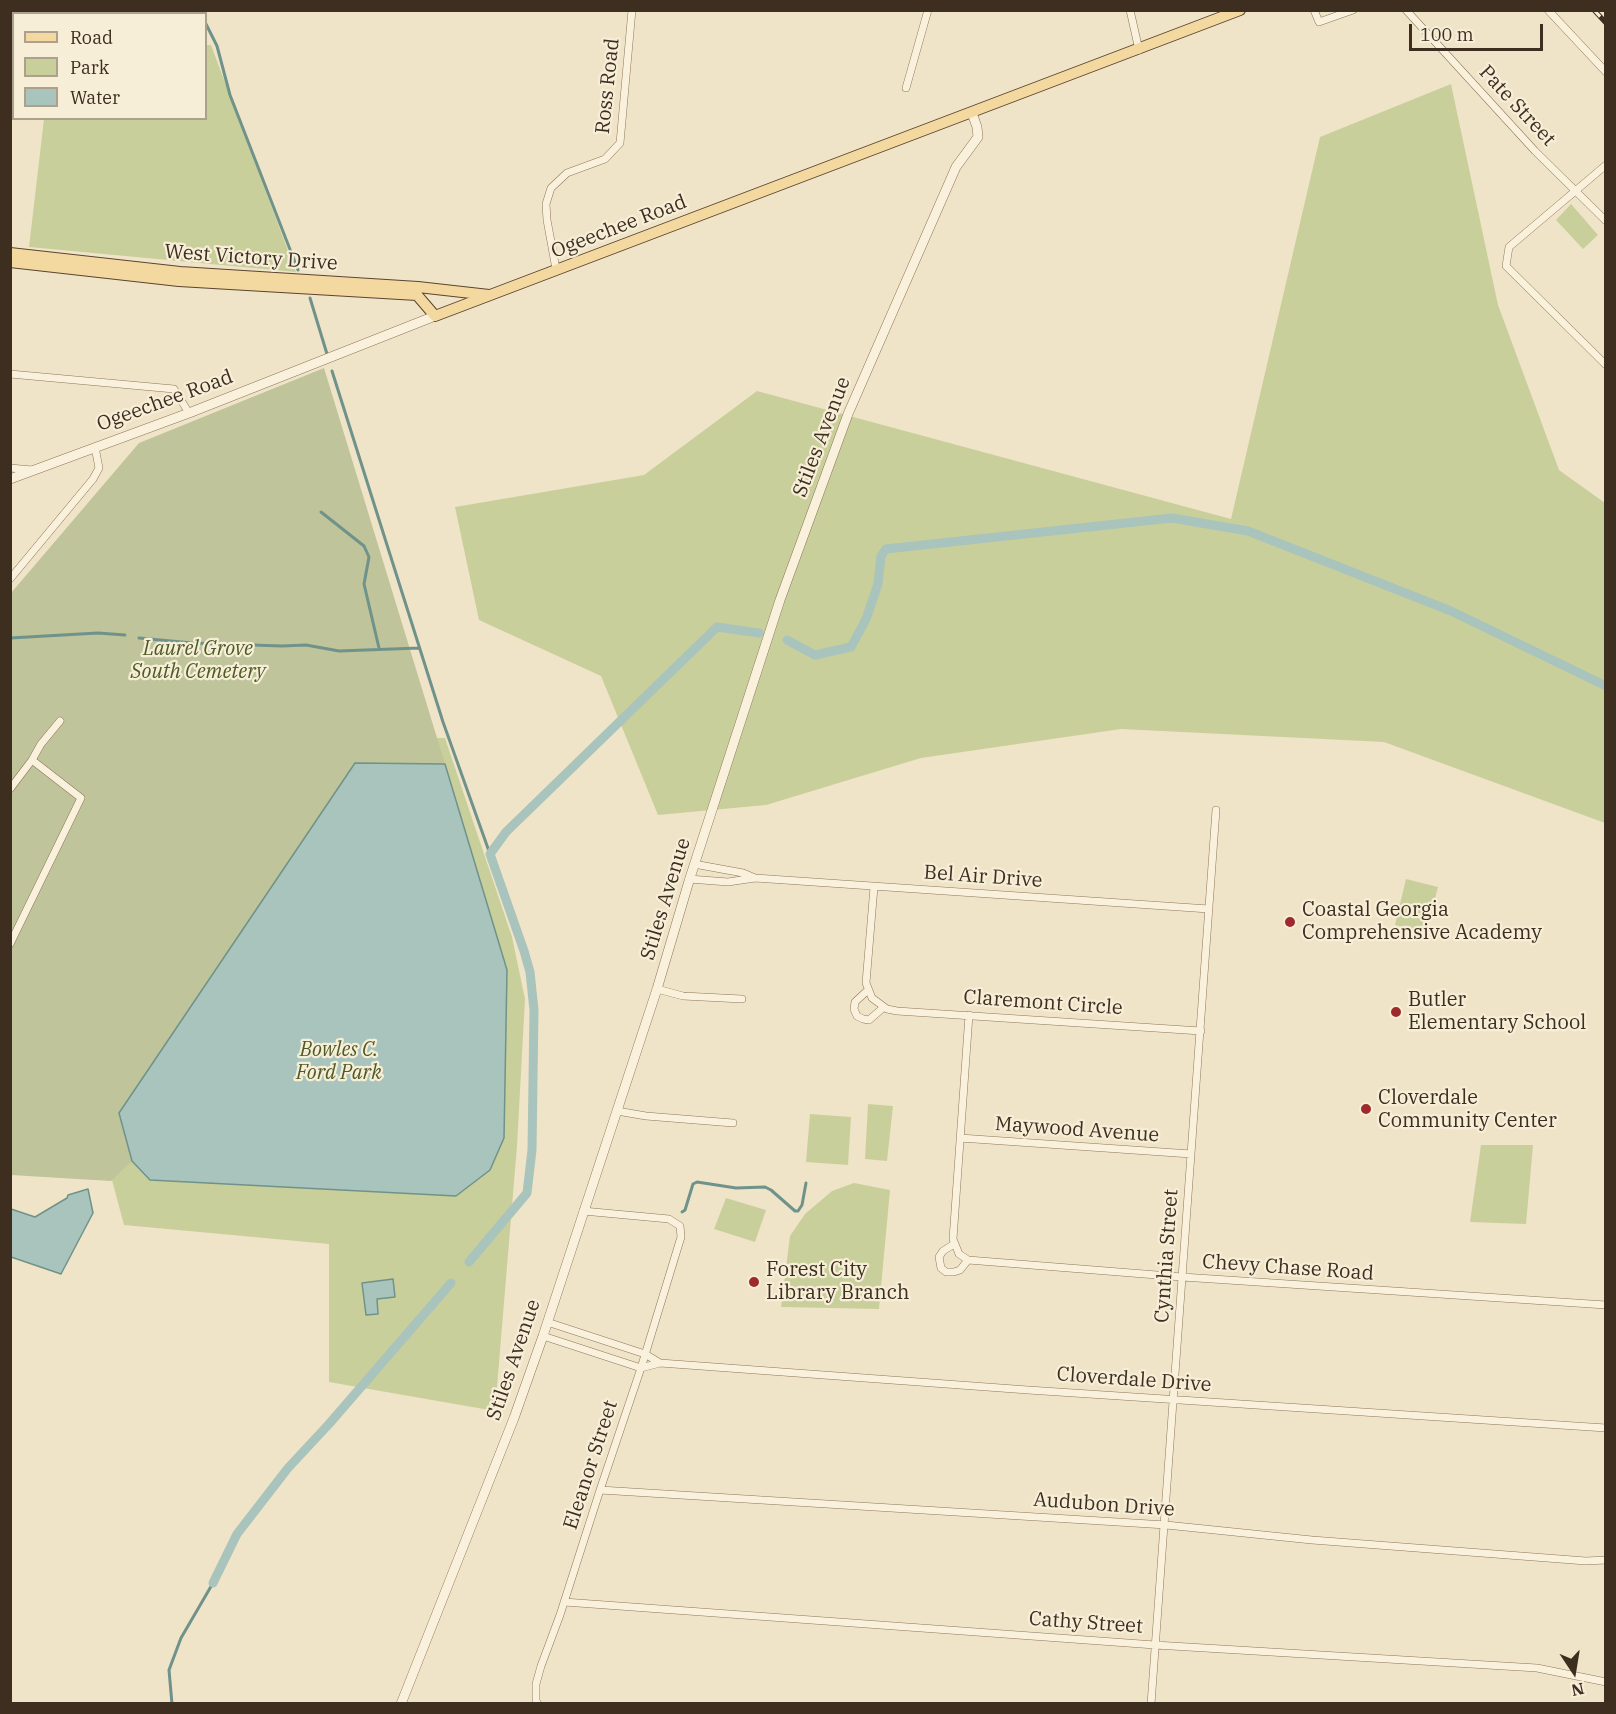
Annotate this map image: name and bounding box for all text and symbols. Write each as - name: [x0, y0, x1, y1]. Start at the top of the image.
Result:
- legend: [12, 12, 207, 120]
- scale bar: [1412, 12, 1546, 50]
- text: 100 m: [1420, 23, 1474, 46]
- text: Road: [70, 26, 113, 49]
- street label: Ross Road: [591, 37, 625, 135]
- text: Park: [70, 56, 109, 79]
- street label: Pate Street: [1474, 61, 1560, 151]
- text: Water: [70, 86, 120, 109]
- street label: Ogeechee Road: [548, 190, 690, 264]
- street label: West Victory Drive: [164, 240, 338, 276]
- street label: Ogeechee Road: [94, 365, 236, 437]
- street label: Stiles Avenue: [788, 374, 856, 500]
- park label: Laurel Grove South Cemetery: [131, 637, 265, 684]
- street label: Stiles Avenue: [636, 835, 696, 963]
- street label: Bel Air Drive: [923, 861, 1043, 893]
- place label: Coastal Georgia Comprehensive Academy: [1302, 898, 1542, 945]
- marker: Coastal Georgia Comprehensive Academy: [1283, 915, 1297, 929]
- street label: Claremont Circle: [963, 985, 1123, 1021]
- place label: Butler Elementary School: [1408, 988, 1586, 1035]
- marker: Butler Elementary School: [1389, 1005, 1403, 1019]
- park label: Bowles C. Ford Park: [296, 1038, 382, 1085]
- place label: Cloverdale Community Center: [1378, 1086, 1557, 1133]
- marker: Cloverdale Community Center: [1359, 1102, 1373, 1116]
- street label: Maywood Avenue: [994, 1112, 1160, 1148]
- street label: Cynthia Street: [1150, 1188, 1184, 1324]
- street label: Chevy Chase Road: [1201, 1250, 1375, 1286]
- place label: Forest City Library Branch: [766, 1258, 909, 1305]
- marker: Forest City Library Branch: [747, 1275, 761, 1289]
- street label: Stiles Avenue: [482, 1296, 546, 1424]
- street label: Cloverdale Drive: [1056, 1363, 1212, 1397]
- street label: Eleanor Street: [559, 1397, 623, 1533]
- street label: Audubon Drive: [1033, 1488, 1175, 1522]
- street label: Cathy Street: [1028, 1607, 1144, 1639]
- north arrow: [1544, 1642, 1604, 1702]
- text: N: [1569, 1679, 1586, 1701]

